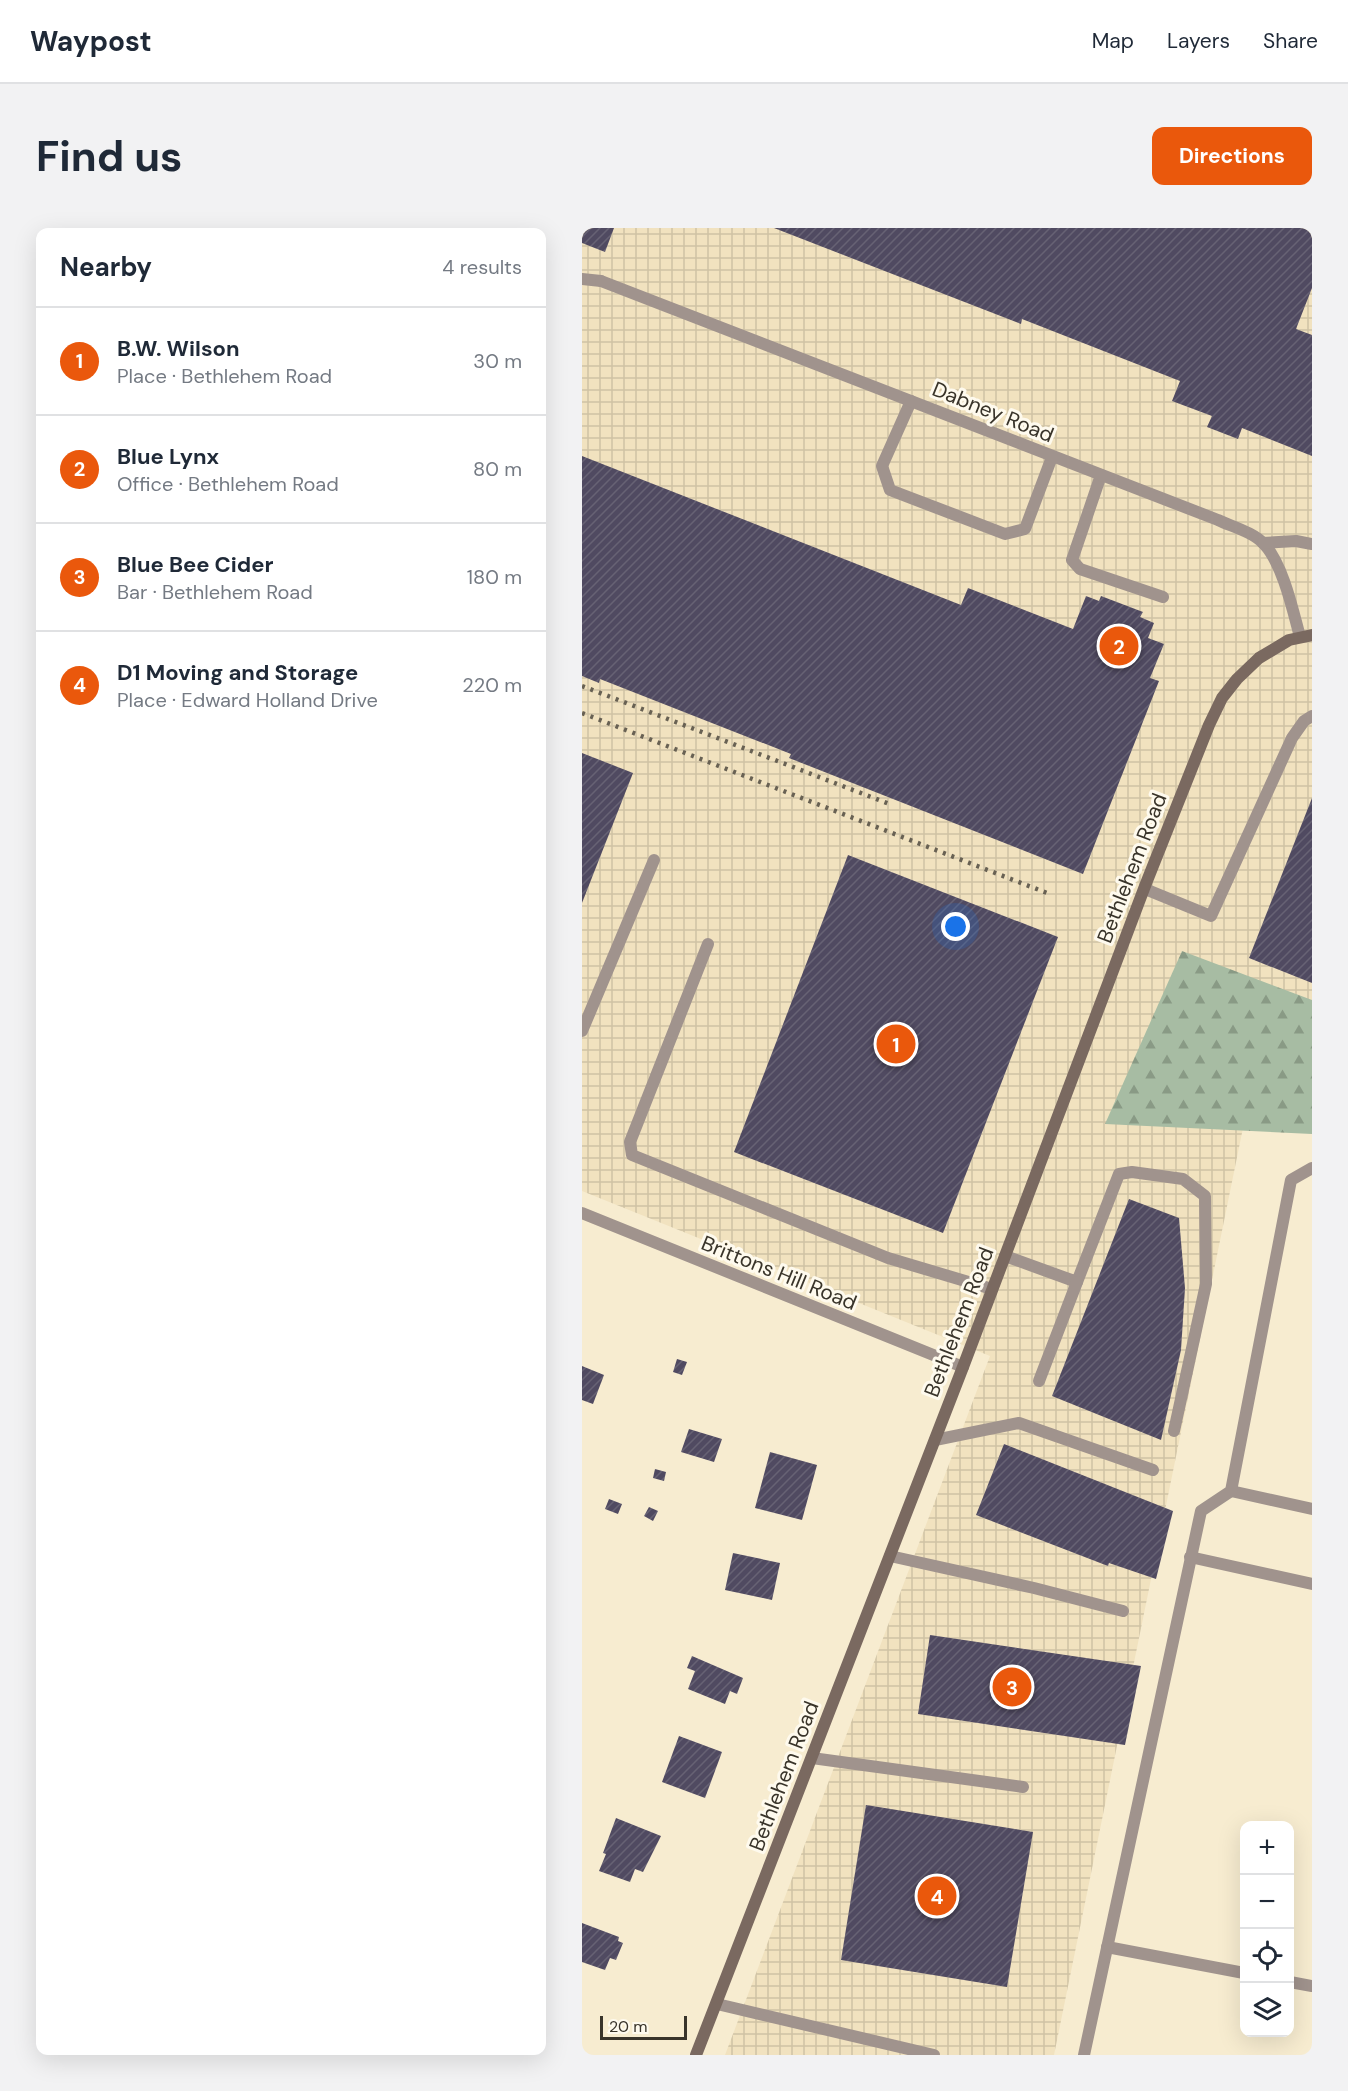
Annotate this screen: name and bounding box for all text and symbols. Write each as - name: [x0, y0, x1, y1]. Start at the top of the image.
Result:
- text: Waypost: [30, 23, 152, 60]
- text: Map: [1092, 27, 1134, 55]
- text: Layers: [1167, 27, 1230, 55]
- text: Share: [1263, 27, 1318, 55]
- button: Directions: [1152, 127, 1312, 185]
- text: Find us: [36, 129, 182, 184]
- text: Nearby: [60, 250, 152, 284]
- text: 4 results: [442, 254, 522, 280]
- text: B.W. Wilson: [117, 334, 240, 363]
- text: 1: [76, 348, 83, 374]
- text: 30 m: [473, 348, 522, 374]
- text: Place · Bethlehem Road: [117, 363, 332, 389]
- street label: Dabney Road: [928, 375, 1058, 449]
- text: Blue Lynx: [117, 442, 219, 471]
- text: 2: [74, 456, 85, 482]
- text: 80 m: [473, 456, 522, 482]
- text: Office · Bethlehem Road: [117, 471, 339, 497]
- text: Blue Bee Cider: [117, 550, 274, 579]
- text: 3: [73, 564, 86, 590]
- text: 180 m: [467, 564, 522, 590]
- text: Bar · Bethlehem Road: [117, 579, 313, 605]
- pin: 2: [1100, 624, 1138, 668]
- text: D1 Moving and Storage: [117, 658, 358, 687]
- text: 4: [73, 672, 86, 698]
- text: 220 m: [462, 672, 522, 698]
- text: Place · Edward Holland Drive: [117, 687, 378, 713]
- street label: Bethlehem Road: [1091, 789, 1173, 947]
- your location: [941, 912, 970, 941]
- pin: 1: [876, 1022, 916, 1066]
- street label: Brittons Hill Road: [697, 1229, 861, 1317]
- street label: Bethlehem Road: [918, 1243, 1000, 1401]
- pin: 3: [992, 1664, 1032, 1710]
- street label: Bethlehem Road: [743, 1697, 825, 1855]
- map controls: [1240, 1821, 1294, 2037]
- button: +: [1240, 1821, 1294, 1875]
- pin: 4: [918, 1874, 956, 1918]
- button: −: [1240, 1875, 1294, 1929]
- button: locate: [1240, 1929, 1294, 1983]
- button: layers: [1240, 1983, 1294, 2037]
- scale bar: [600, 2013, 687, 2040]
- text: 20 m: [609, 2016, 648, 2037]

